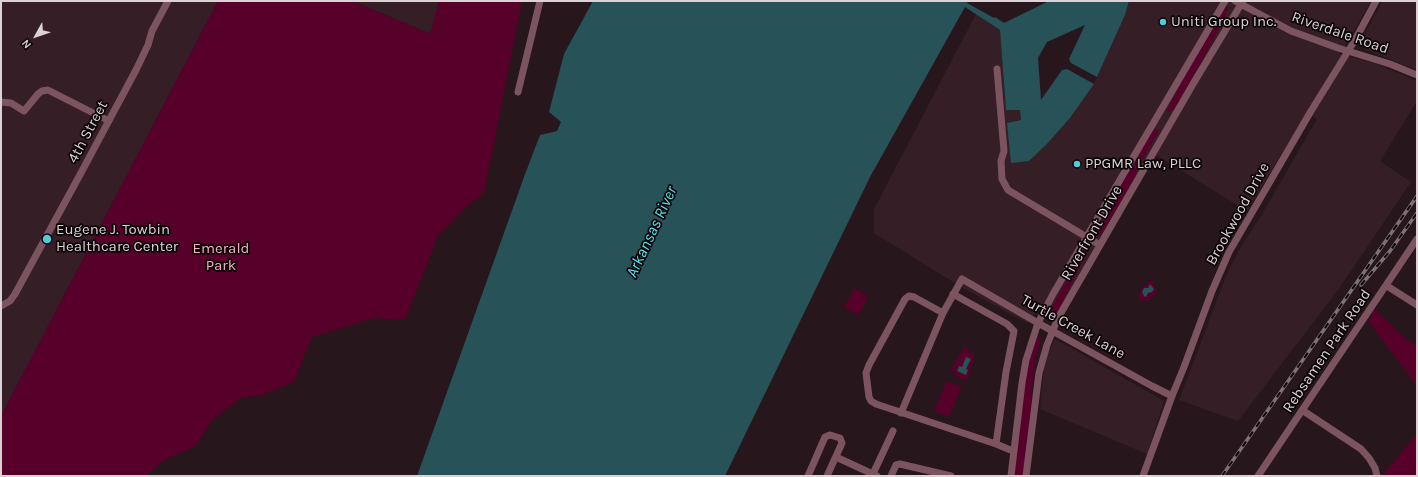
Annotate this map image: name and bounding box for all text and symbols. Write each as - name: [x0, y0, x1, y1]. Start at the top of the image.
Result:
- street label: Riverdale Road: [1289, 8, 1391, 58]
- place label: Uniti Group Inc.: [1171, 13, 1276, 31]
- north arrow: [16, 16, 56, 56]
- marker: Uniti Group Inc.: [1158, 17, 1168, 27]
- text: N: [19, 37, 34, 51]
- street label: 4th Street: [64, 98, 112, 166]
- place label: PPGMR Law, PLLC: [1085, 155, 1201, 173]
- marker: PPGMR Law, PLLC: [1072, 159, 1082, 169]
- street label: Brookwood Drive: [1202, 160, 1274, 268]
- street label: Riverfront Drive: [1058, 182, 1126, 284]
- water label: Arkansas River: [622, 183, 682, 281]
- place label: Eugene J. Towbin Healthcare Center: [56, 221, 178, 256]
- marker: Eugene J. Towbin Healthcare Center: [41, 233, 53, 245]
- park label: Emerald Park: [193, 240, 249, 275]
- street label: Rebsamen Park Road: [1279, 286, 1375, 416]
- street label: Turtle Creek Lane: [1018, 291, 1128, 363]

